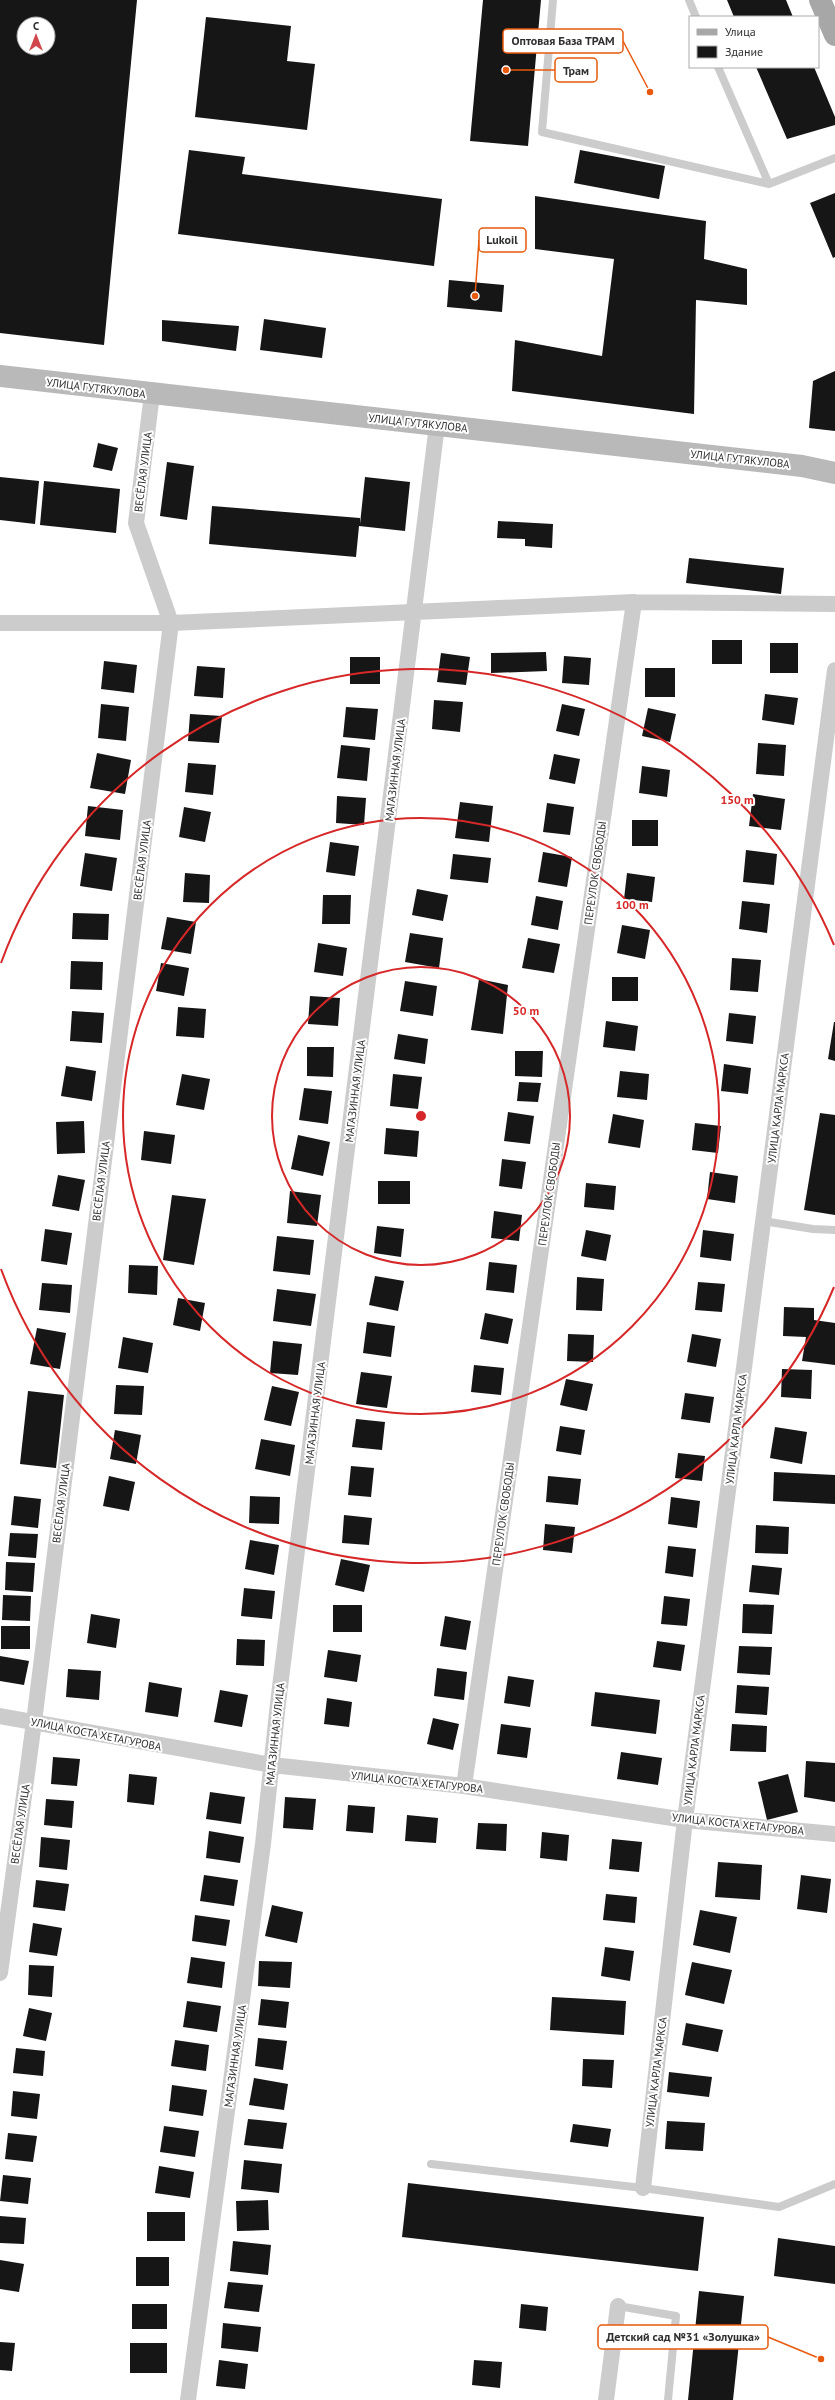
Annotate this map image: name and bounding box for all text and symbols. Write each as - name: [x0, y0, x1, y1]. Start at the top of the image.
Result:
- north arrow: [16, 16, 56, 56]
- legend: [689, 16, 819, 68]
- text: С: [33, 19, 39, 33]
- text: Улица: [725, 24, 756, 39]
- callout: Оптовая База ТРАМ: [503, 29, 623, 53]
- text: Оптовая База ТРАМ: [511, 33, 615, 48]
- text: Здание: [725, 44, 763, 59]
- callout: Трам: [555, 58, 597, 82]
- text: Трам: [563, 63, 589, 78]
- callout: Lukoil: [479, 228, 526, 252]
- text: Lukoil: [486, 232, 518, 247]
- street label: УЛИЦА ГУТЯКУЛОВА: [46, 375, 147, 401]
- street label: УЛИЦА ГУТЯКУЛОВА: [368, 411, 469, 435]
- street label: ВЕСЁЛАЯ УЛИЦА: [131, 431, 155, 513]
- street label: УЛИЦА ГУТЯКУЛОВА: [690, 447, 791, 471]
- street label: МАГАЗИННАЯ УЛИЦА: [382, 717, 408, 822]
- text: 150 m: [720, 792, 754, 807]
- street label: ВЕСЁЛАЯ УЛИЦА: [130, 819, 154, 901]
- street label: ПЕРЕУЛОК СВОБОДЫ: [581, 820, 609, 926]
- text: 100 m: [615, 897, 649, 912]
- text: 50 m: [513, 1003, 539, 1018]
- street label: МАГАЗИННАЯ УЛИЦА: [342, 1038, 368, 1143]
- street label: УЛИЦА КАРЛА МАРКСА: [764, 1051, 792, 1164]
- centre of rings: [414, 1109, 428, 1123]
- street label: ВЕСЁЛАЯ УЛИЦА: [89, 1140, 113, 1222]
- street label: ПЕРЕУЛОК СВОБОДЫ: [535, 1141, 563, 1247]
- street label: МАГАЗИННАЯ УЛИЦА: [302, 1360, 328, 1465]
- street label: УЛИЦА КАРЛА МАРКСА: [722, 1372, 750, 1485]
- street label: ПЕРЕУЛОК СВОБОДЫ: [489, 1461, 517, 1567]
- street label: ВЕСЁЛАЯ УЛИЦА: [49, 1462, 73, 1544]
- street label: МАГАЗИННАЯ УЛИЦА: [263, 1681, 287, 1786]
- street label: УЛИЦА КАРЛА МАРКСА: [680, 1693, 708, 1806]
- street label: УЛИЦА КОСТА ХЕТАГУРОВА: [29, 1714, 163, 1754]
- street label: УЛИЦА КОСТА ХЕТАГУРОВА: [350, 1768, 484, 1796]
- street label: ВЕСЁЛАЯ УЛИЦА: [7, 1782, 33, 1865]
- street label: УЛИЦА КОСТА ХЕТАГУРОВА: [671, 1810, 805, 1838]
- street label: МАГАЗИННАЯ УЛИЦА: [221, 2003, 249, 2108]
- street label: УЛИЦА КАРЛА МАРКСА: [642, 2015, 670, 2128]
- callout: Детский сад №31 «Золушка»: [598, 2325, 768, 2349]
- text: Детский сад №31 «Золушка»: [606, 2329, 760, 2344]

